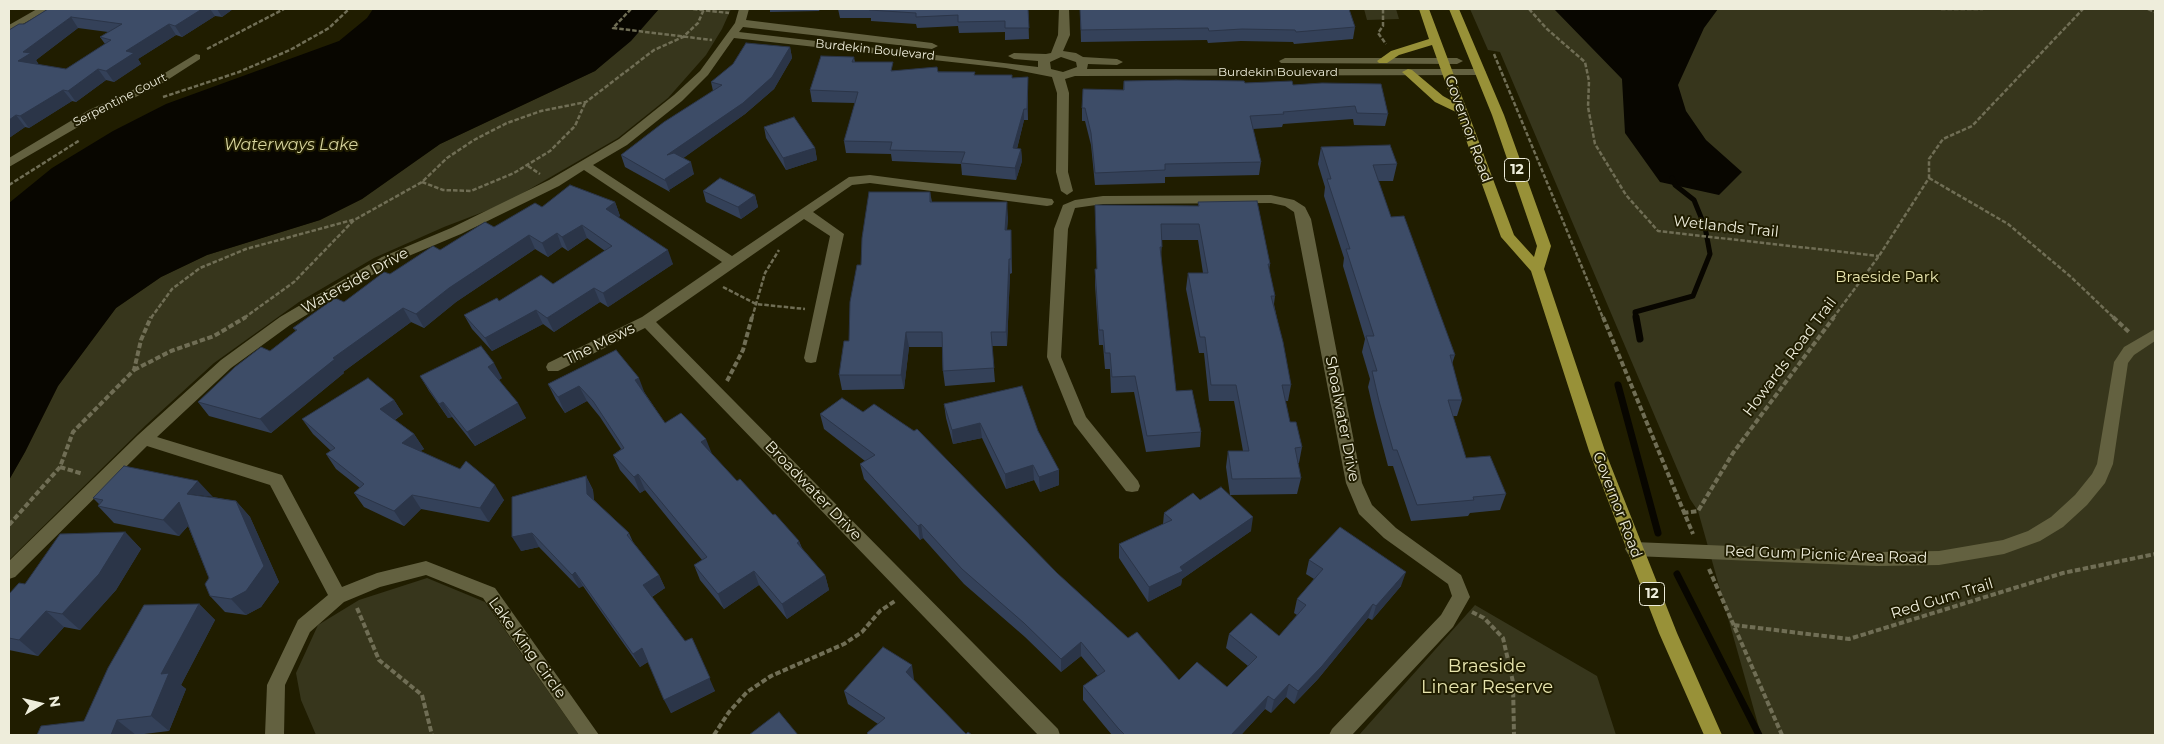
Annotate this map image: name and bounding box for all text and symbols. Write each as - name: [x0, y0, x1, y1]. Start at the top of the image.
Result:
- street label: Burdekin Boulevard: [815, 37, 935, 63]
- street label: Burdekin Boulevard: [1218, 65, 1338, 79]
- street label: Serpentine Court: [71, 70, 169, 130]
- street label: Governor Road: [1440, 73, 1496, 185]
- water label: Waterways Lake: [224, 135, 358, 155]
- road number: 12: [1504, 158, 1530, 182]
- street label: Wetlands Trail: [1672, 213, 1780, 241]
- street label: Waterside Drive: [298, 244, 412, 318]
- park label: Braeside Park: [1835, 269, 1939, 287]
- street label: Howards Road Trail: [1739, 294, 1841, 420]
- street label: The Mews: [562, 319, 638, 369]
- street label: Shoalwater Drive: [1321, 355, 1363, 483]
- street label: Broadwater Drive: [761, 438, 865, 544]
- street label: Governor Road: [1588, 449, 1646, 561]
- street label: Red Gum Picnic Area Road: [1724, 542, 1928, 568]
- street label: Red Gum Trail: [1889, 575, 1995, 623]
- road number: 12: [1640, 582, 1664, 606]
- street label: Lake King Circle: [484, 594, 570, 702]
- park label: Braeside Linear Reserve: [1421, 656, 1553, 699]
- north arrow: [15, 679, 65, 729]
- text: N: [45, 695, 65, 709]

